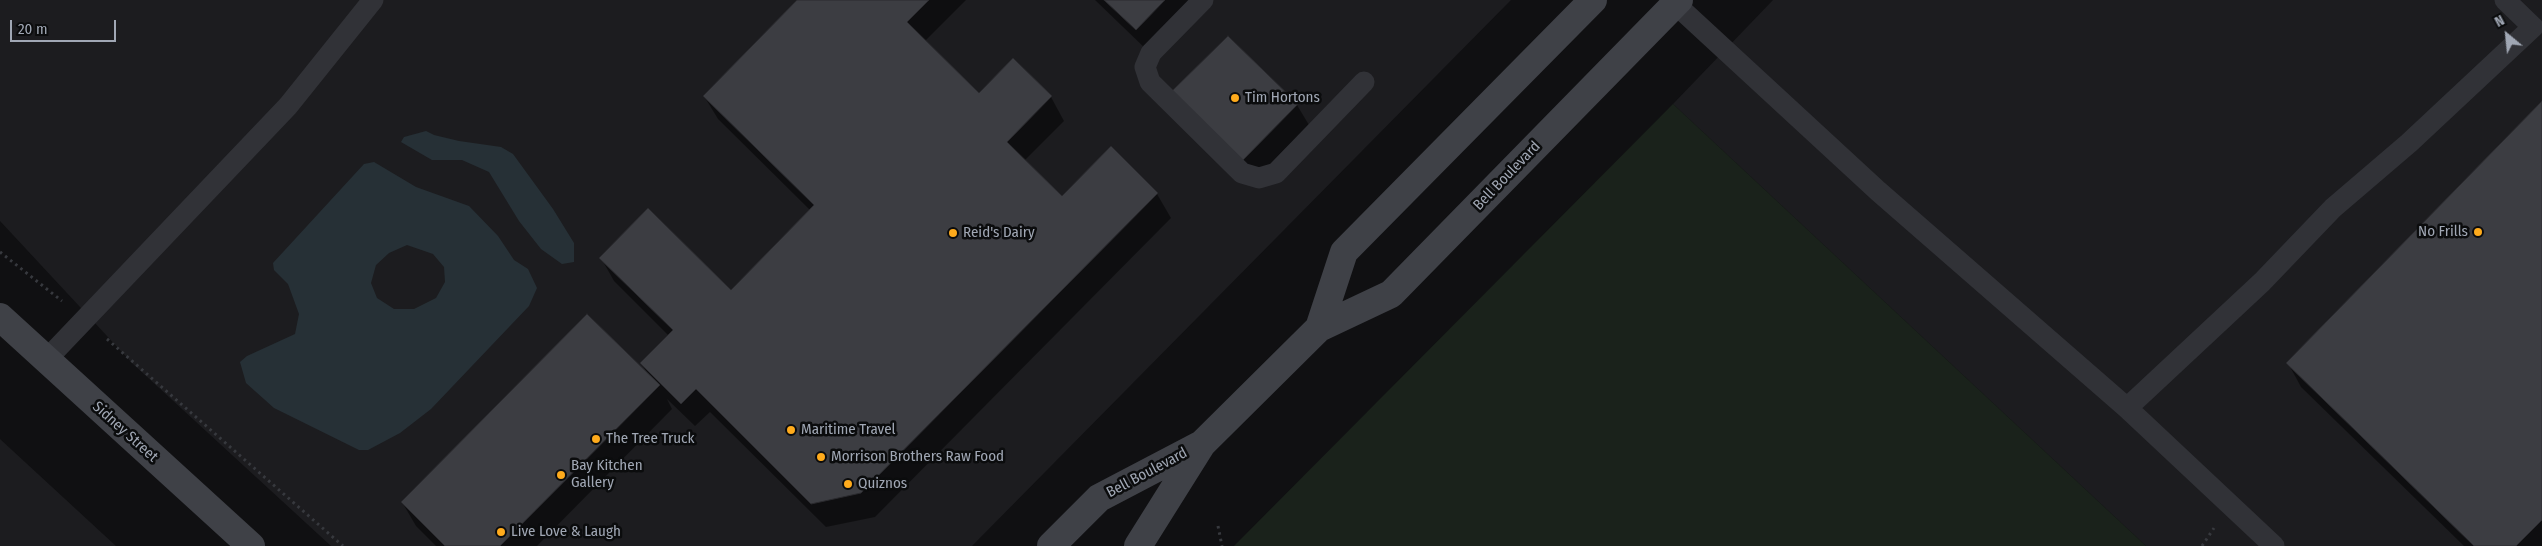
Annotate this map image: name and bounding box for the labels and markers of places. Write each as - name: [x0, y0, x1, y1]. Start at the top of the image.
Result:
- place label: Tim Hortons: [1245, 89, 1320, 107]
- marker: Tim Hortons: [1229, 92, 1241, 104]
- place label: No Frills: [2418, 223, 2468, 241]
- place label: Reid's Dairy: [963, 224, 1035, 242]
- marker: No Frills: [2472, 226, 2484, 238]
- marker: Reid's Dairy: [947, 227, 959, 239]
- place label: Maritime Travel: [801, 421, 896, 439]
- marker: Maritime Travel: [785, 424, 797, 436]
- place label: The Tree Truck: [606, 430, 694, 448]
- marker: The Tree Truck: [590, 433, 602, 445]
- place label: Morrison Brothers Raw Food: [831, 448, 1004, 466]
- marker: Morrison Brothers Raw Food: [815, 451, 827, 463]
- place label: Bay Kitchen Gallery: [571, 457, 643, 492]
- marker: Bay Kitchen Gallery: [555, 469, 567, 481]
- place label: Quiznos: [858, 475, 907, 493]
- marker: Quiznos: [842, 478, 854, 490]
- place label: Live Love & Laugh: [511, 523, 621, 541]
- marker: Live Love & Laugh: [495, 526, 507, 538]

